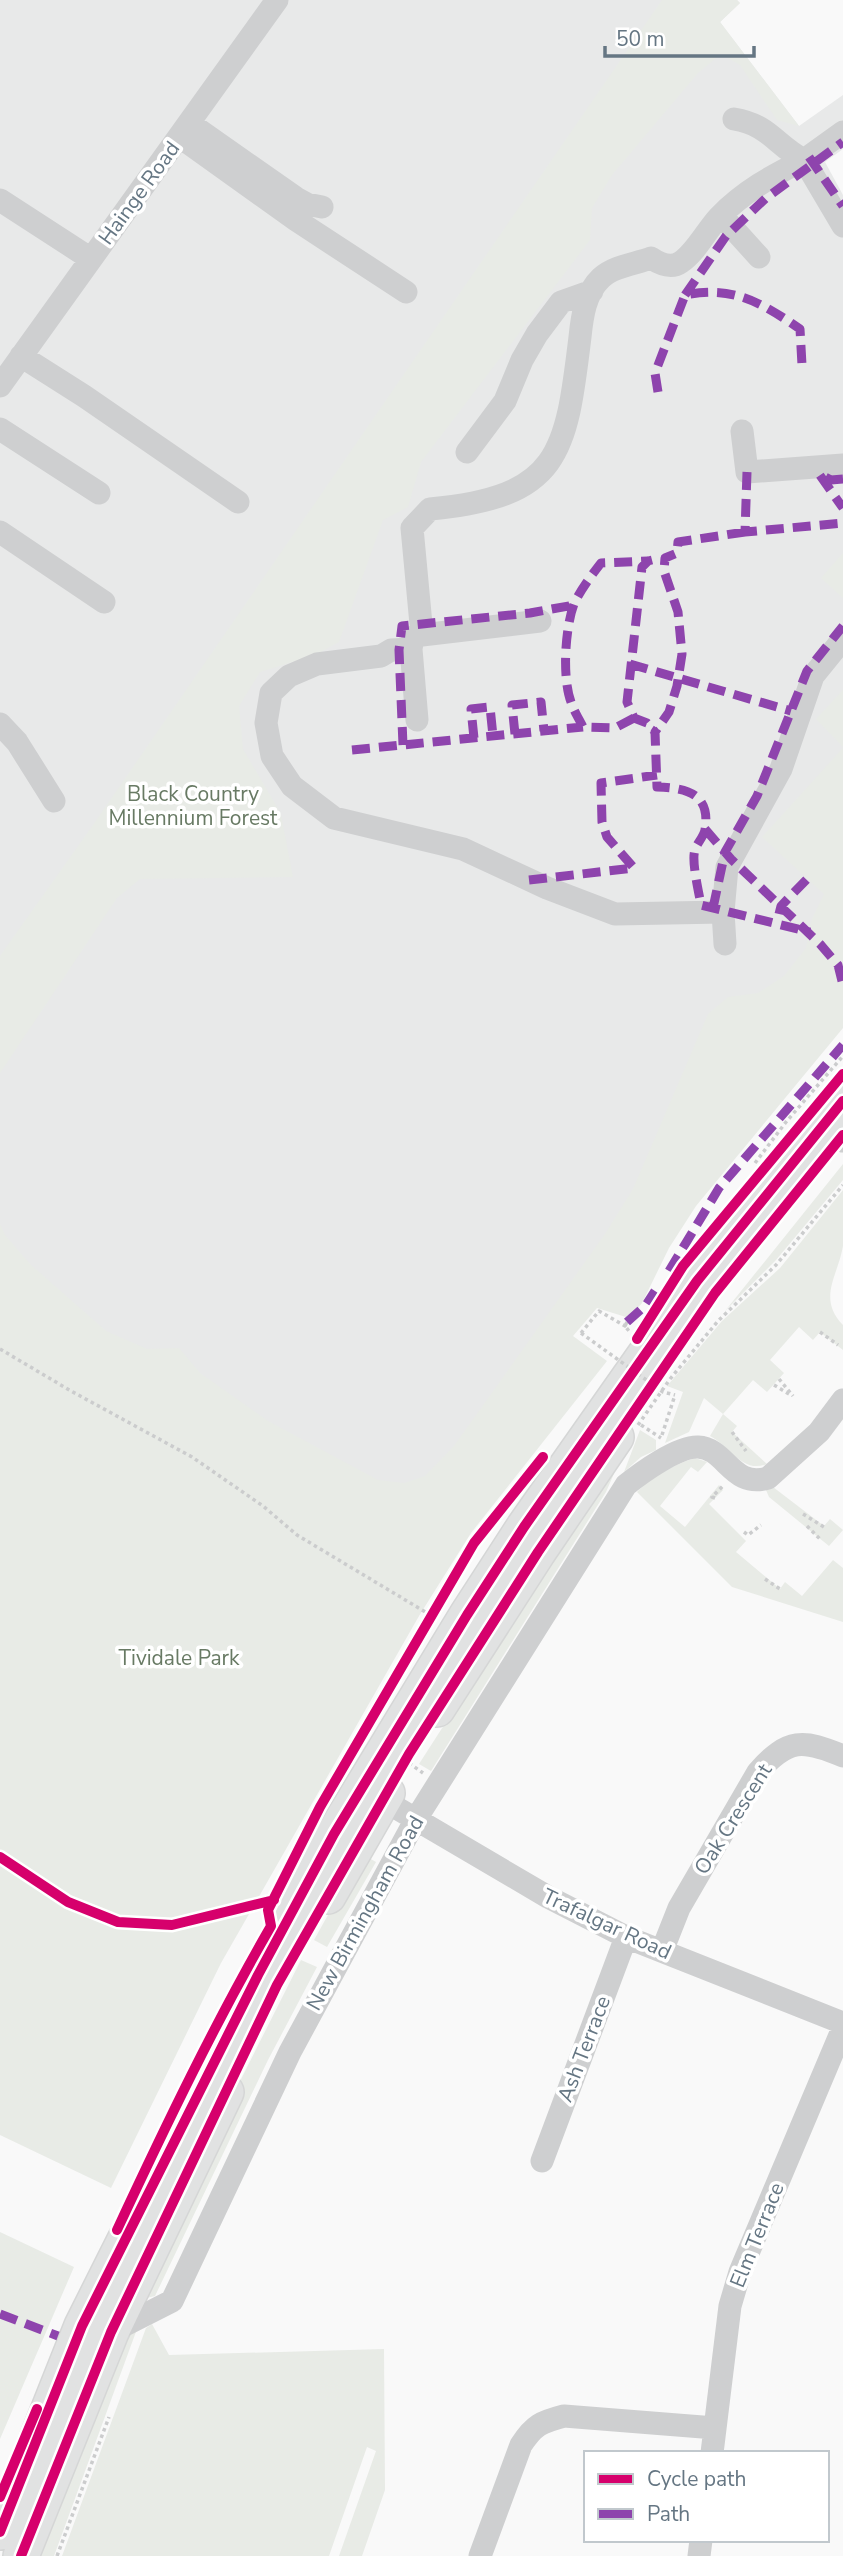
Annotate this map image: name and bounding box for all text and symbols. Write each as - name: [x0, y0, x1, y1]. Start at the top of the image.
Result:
- scale bar: [605, 14, 754, 58]
- text: 50 m: [616, 25, 665, 53]
- street label: Hainge Road: [92, 136, 186, 250]
- park label: Black Country Millennium Forest: [109, 780, 278, 832]
- park label: Tividale Park: [118, 1644, 240, 1672]
- street label: Oak Crescent: [688, 1758, 779, 1880]
- street label: New Birmingham Road: [300, 1811, 430, 2015]
- street label: Trafalgar Road: [538, 1882, 676, 1966]
- street label: Ash Terrace: [551, 1992, 617, 2106]
- street label: Elm Terrace: [723, 2178, 791, 2292]
- legend: [584, 2451, 829, 2542]
- text: Cycle path: [647, 2465, 746, 2493]
- text: Path: [647, 2500, 690, 2528]

